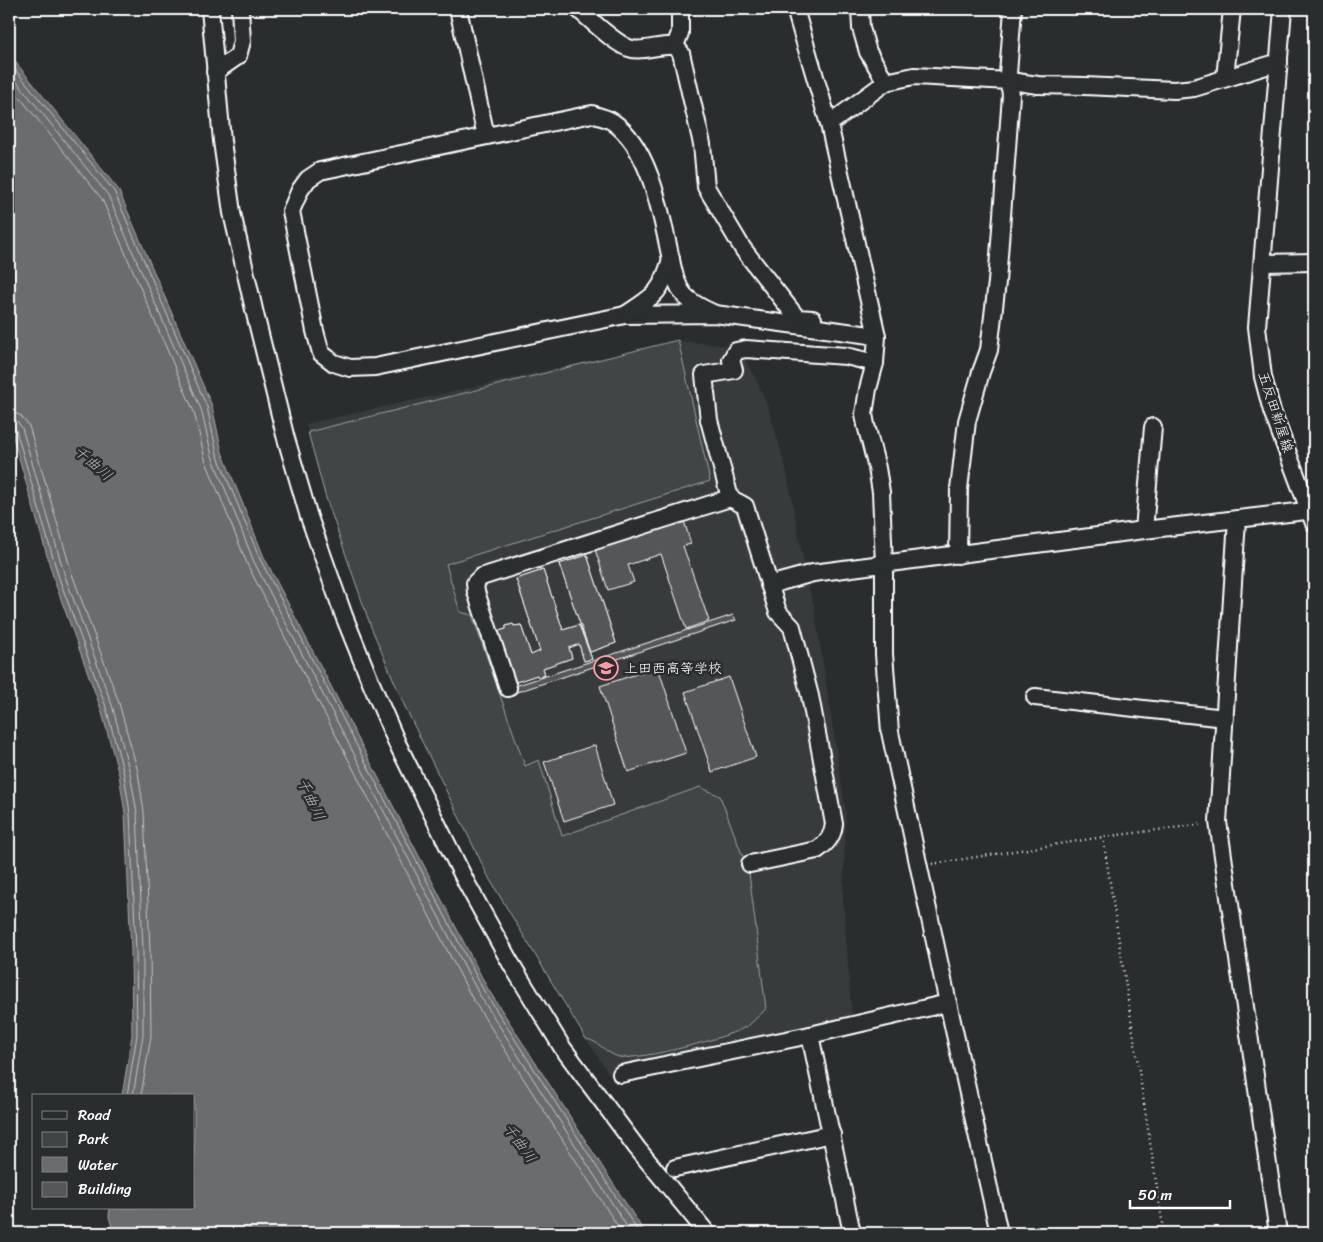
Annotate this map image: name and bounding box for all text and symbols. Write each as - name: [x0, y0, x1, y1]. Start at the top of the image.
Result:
- street label: 五反田新屋線: [1251, 368, 1300, 456]
- water label: 千曲川: [67, 438, 119, 488]
- school or university icon: 上田西高等学校: [593, 655, 619, 681]
- place label: 上田西高等学校: [624, 656, 722, 681]
- water label: 千曲川: [290, 773, 332, 825]
- legend: [32, 1094, 195, 1210]
- text: Road: [78, 1102, 111, 1128]
- water label: 千曲川: [496, 1117, 544, 1169]
- text: Park: [78, 1126, 109, 1152]
- text: Water: [78, 1152, 118, 1178]
- text: Building: [78, 1176, 132, 1202]
- scale bar: [1130, 1177, 1230, 1209]
- text: 50 m: [1138, 1182, 1173, 1208]

